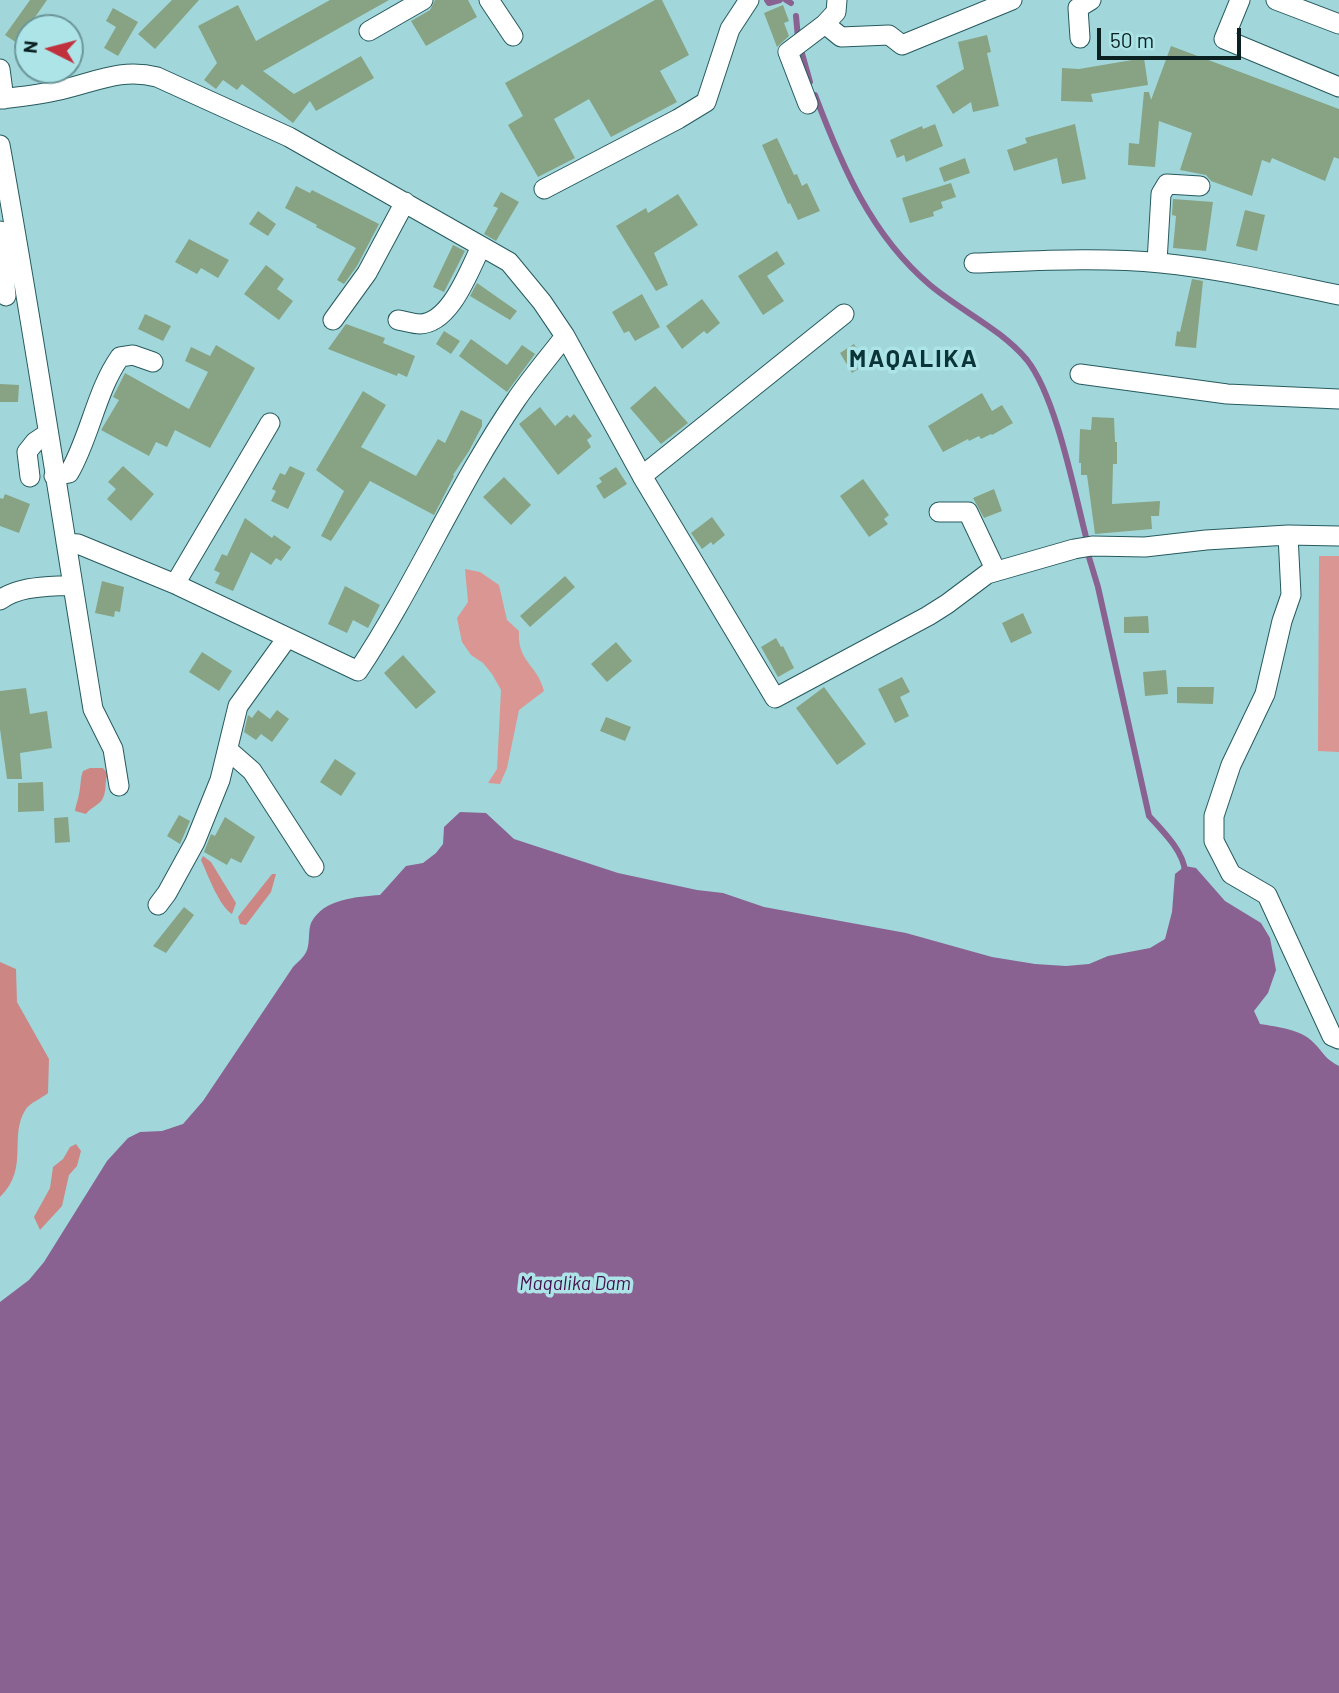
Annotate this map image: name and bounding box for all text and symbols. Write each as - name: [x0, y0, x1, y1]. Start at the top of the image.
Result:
- north arrow: [14, 14, 84, 84]
- scale bar: [1101, 14, 1244, 58]
- text: 50 m: [1110, 27, 1154, 52]
- text: N: [18, 39, 42, 54]
- district label: MAQALIKA: [850, 345, 978, 373]
- water label: Maqalika Dam: [519, 1273, 631, 1295]

